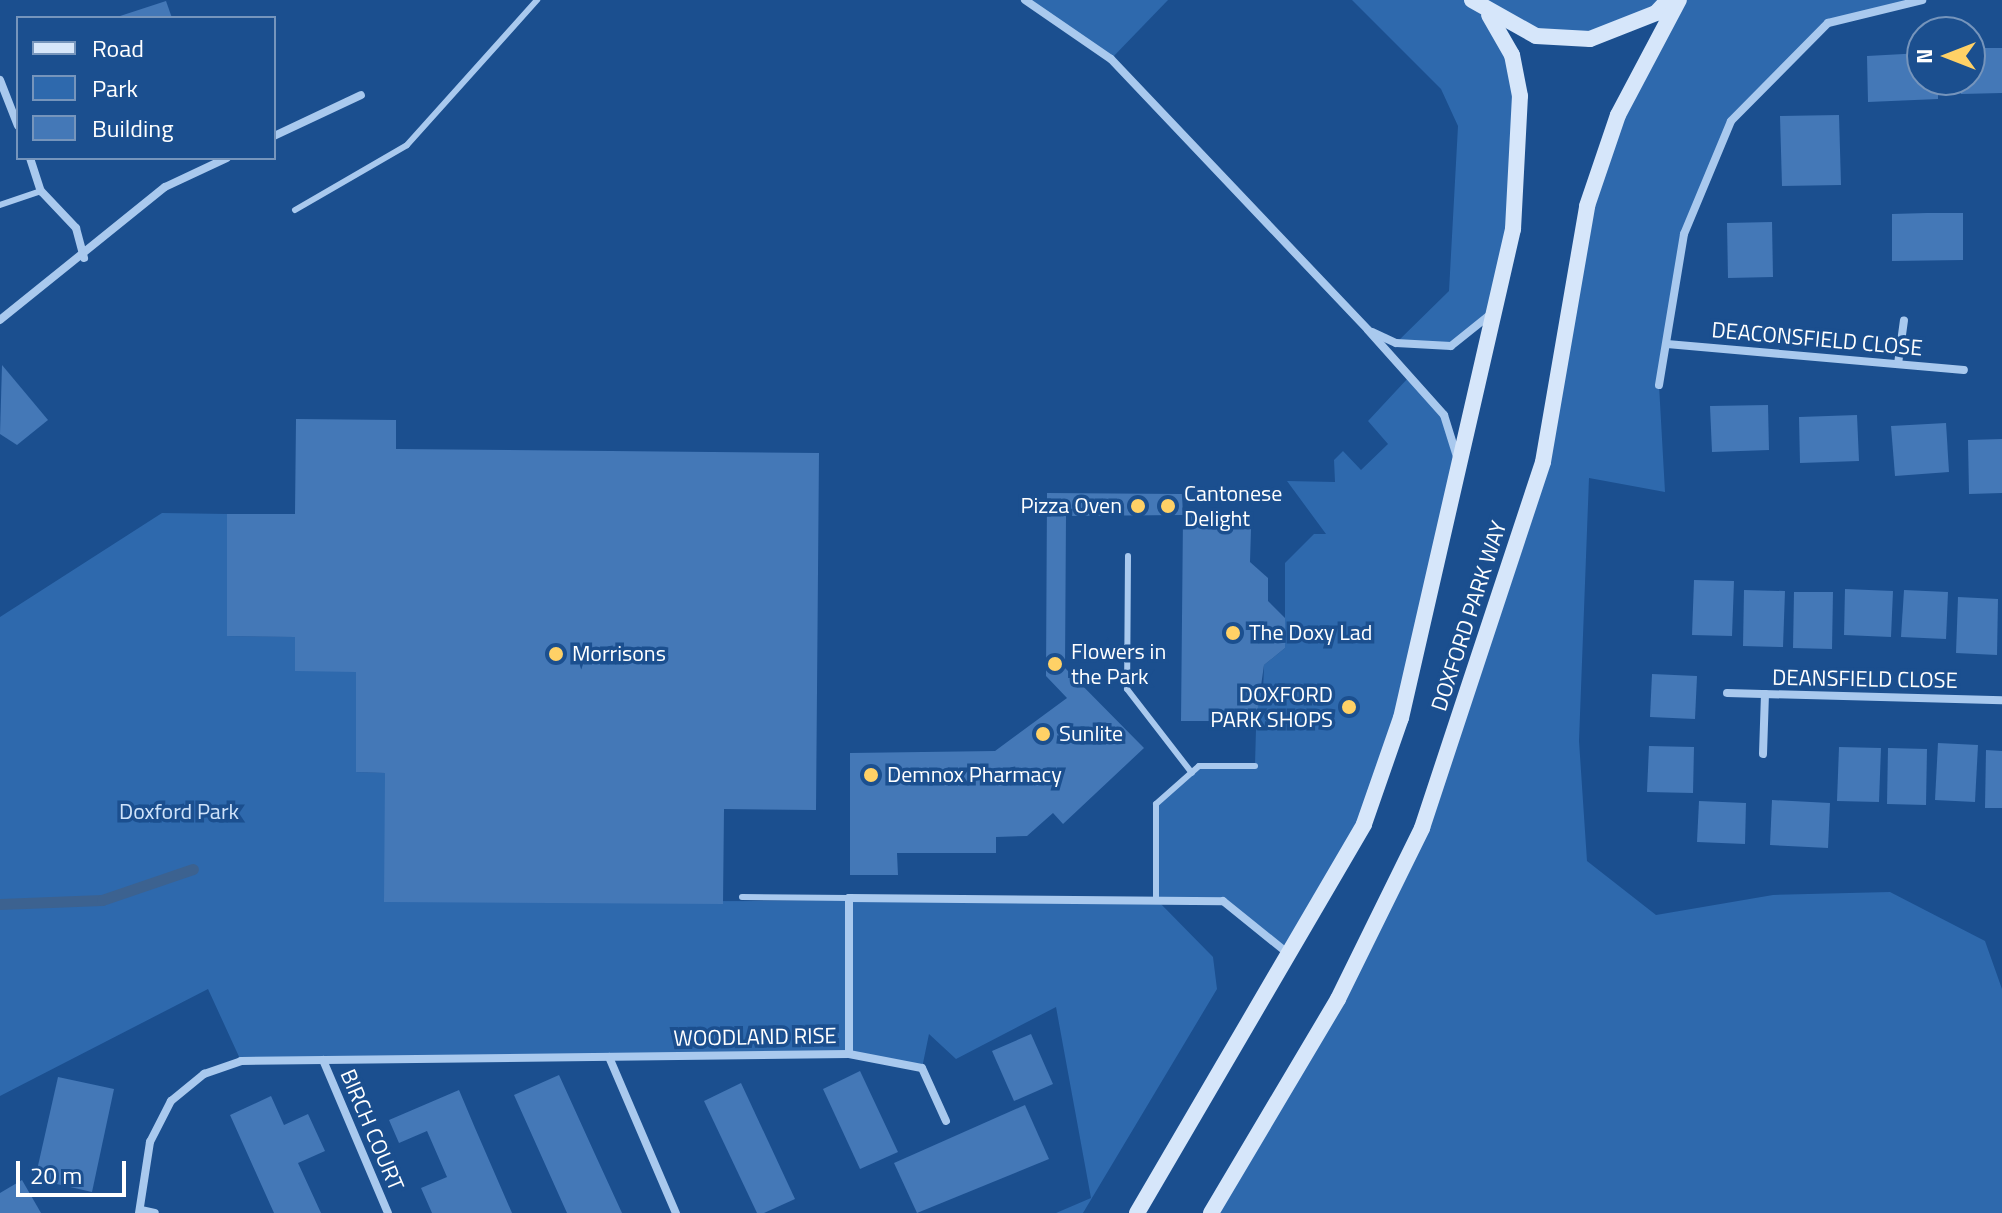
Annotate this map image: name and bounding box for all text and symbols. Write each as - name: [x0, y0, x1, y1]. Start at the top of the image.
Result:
- legend: [16, 16, 276, 160]
- north arrow: [1906, 16, 1986, 96]
- text: Road: [92, 30, 144, 66]
- text: N: [1907, 48, 1941, 64]
- text: Park: [92, 70, 138, 106]
- text: Building: [92, 110, 174, 146]
- street label: DEACONSFIELD CLOSE: [1710, 317, 1924, 361]
- place label: Cantonese Delight: [1184, 480, 1282, 532]
- place label: Pizza Oven: [1020, 493, 1122, 519]
- marker: Pizza Oven: [1129, 497, 1147, 515]
- marker: Cantonese Delight: [1159, 497, 1177, 515]
- street label: DOXFORD PARK WAY: [1426, 518, 1512, 714]
- place label: The Doxy Lad: [1249, 620, 1372, 646]
- marker: The Doxy Lad: [1224, 624, 1242, 642]
- place label: Flowers in the Park: [1071, 638, 1166, 690]
- place label: Morrisons: [572, 641, 666, 667]
- marker: Morrisons: [547, 645, 565, 663]
- marker: Flowers in the Park: [1046, 655, 1064, 673]
- street label: DEANSFIELD CLOSE: [1772, 664, 1958, 694]
- place label: DOXFORD PARK SHOPS: [1210, 681, 1333, 732]
- marker: DOXFORD PARK SHOPS: [1340, 698, 1358, 716]
- place label: Sunlite: [1059, 721, 1123, 747]
- marker: Sunlite: [1034, 725, 1052, 743]
- place label: Demnox Pharmacy: [887, 762, 1062, 788]
- marker: Demnox Pharmacy: [862, 766, 880, 784]
- park label: Doxford Park: [119, 799, 239, 825]
- street label: WOODLAND RISE: [673, 1022, 837, 1052]
- street label: BIRCH COURT: [335, 1065, 409, 1195]
- scale bar: [20, 1145, 130, 1195]
- text: 20 m: [30, 1157, 82, 1193]

